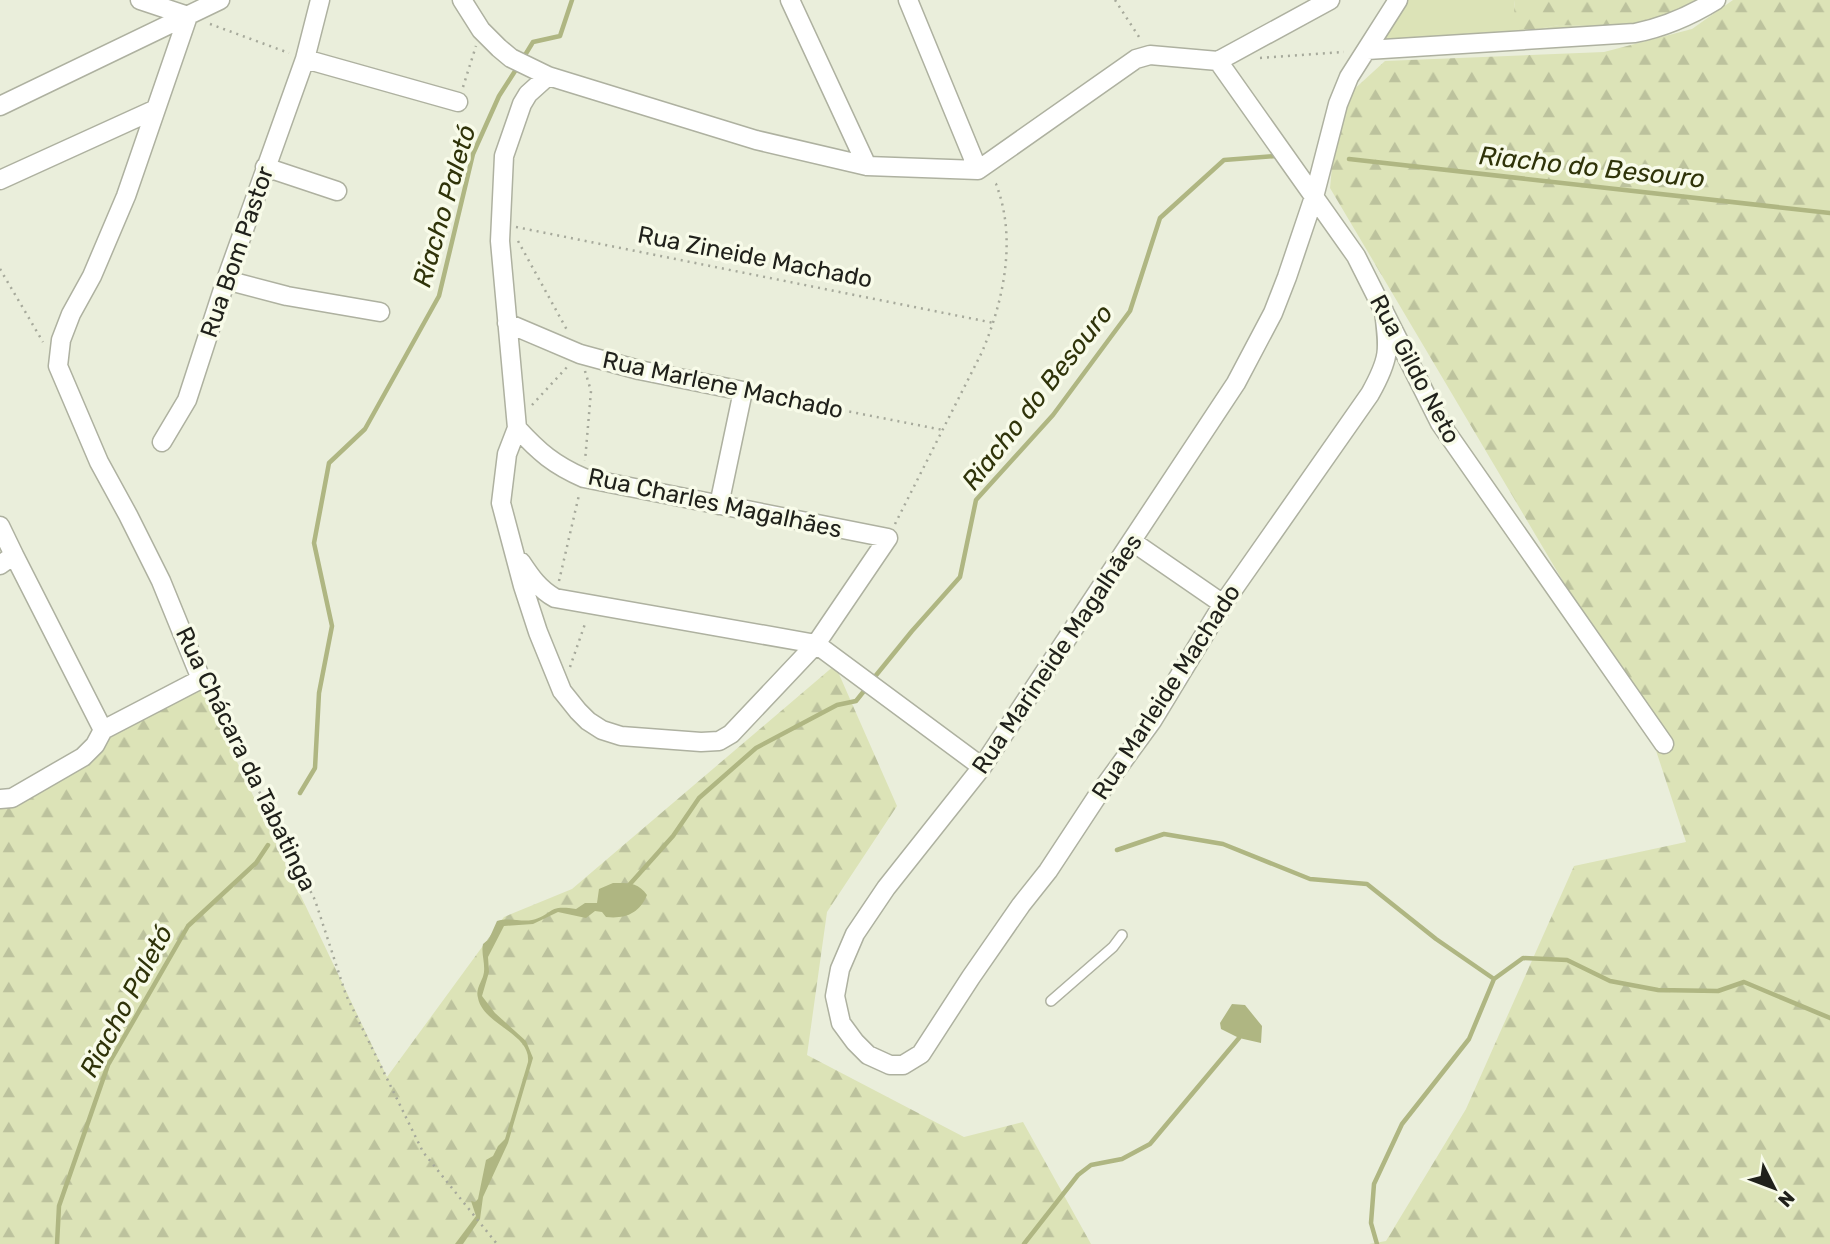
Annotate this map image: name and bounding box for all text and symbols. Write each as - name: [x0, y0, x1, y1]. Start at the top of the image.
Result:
- water label: Riacho Paletó: [406, 121, 482, 291]
- water label: Riacho do Besouro: [1477, 140, 1707, 195]
- street label: Rua Bom Pastor: [195, 163, 279, 341]
- street label: Rua Zineide Machado: [635, 221, 875, 293]
- street label: Rua Gildo Neto: [1364, 290, 1466, 448]
- water label: Riacho do Besouro: [955, 298, 1120, 496]
- street label: Rua Marlene Machado: [600, 346, 846, 424]
- street label: Rua Charles Magalhães: [585, 462, 845, 544]
- street label: Rua Marineide Magalhães: [966, 529, 1148, 779]
- street label: Rua Marleide Machado: [1086, 579, 1246, 805]
- street label: Rua Chácara da Tabatinga: [170, 622, 322, 896]
- water label: Riacho Paletó: [73, 920, 179, 1083]
- north arrow: [1739, 1153, 1809, 1223]
- text: N: [1773, 1186, 1799, 1212]

